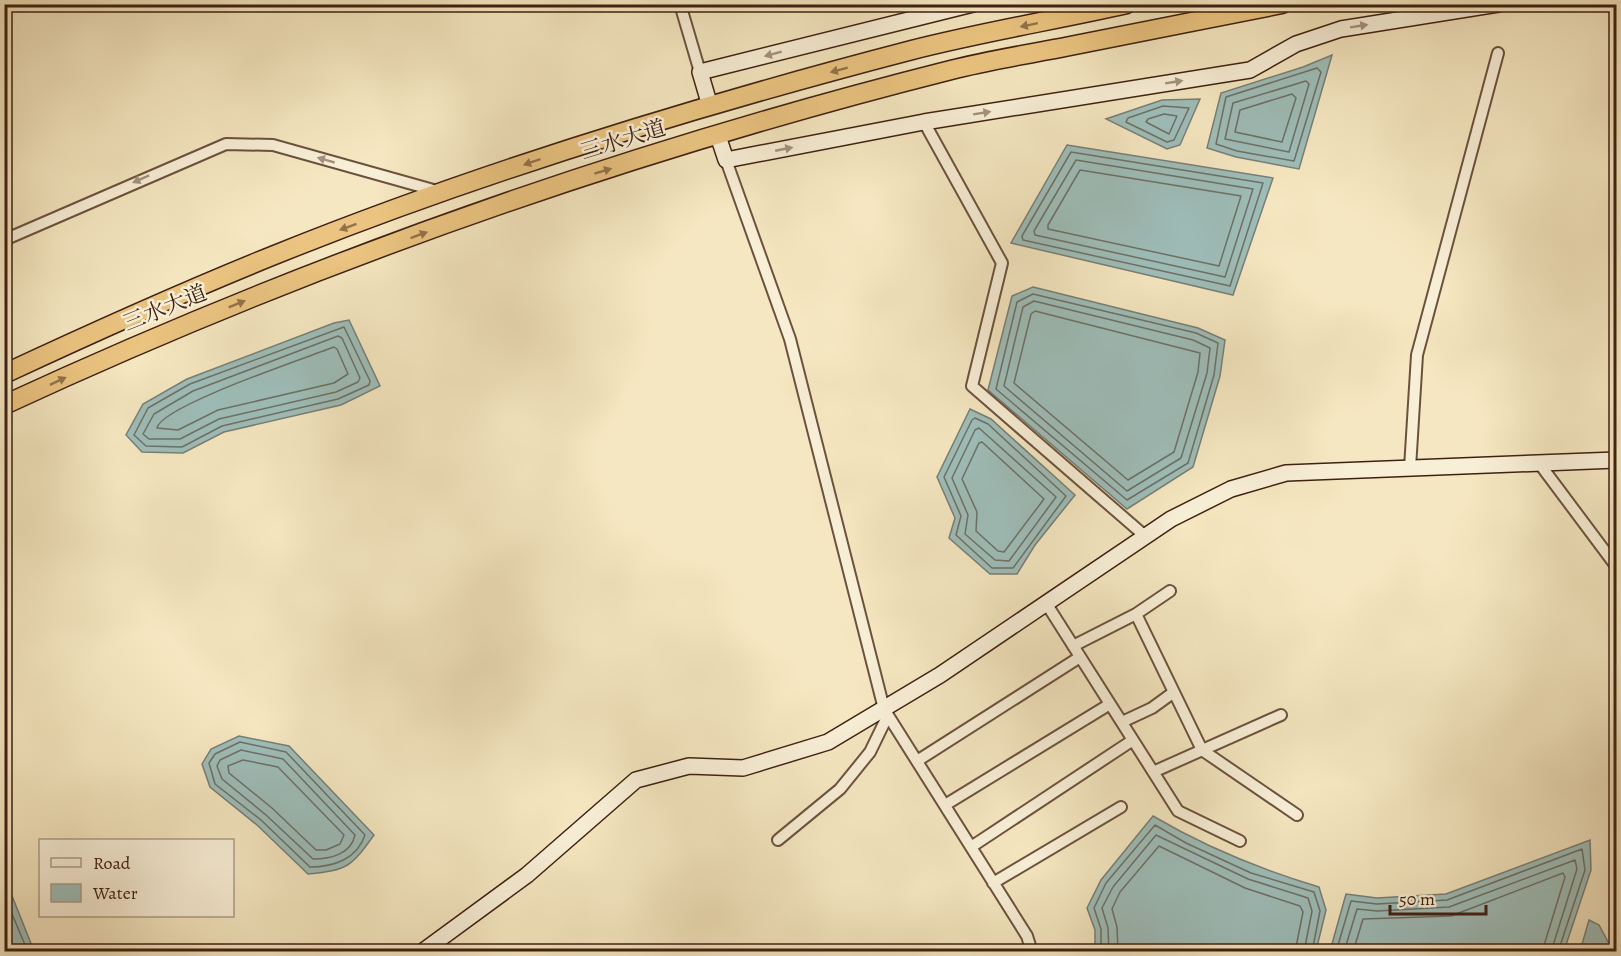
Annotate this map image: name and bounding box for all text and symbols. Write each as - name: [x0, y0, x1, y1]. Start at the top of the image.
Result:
- one-way arrow: [1019, 21, 1038, 30]
- one-way arrow: [1349, 22, 1368, 31]
- one-way arrow: [764, 49, 782, 59]
- one-way arrow: [830, 66, 848, 75]
- one-way arrow: [1165, 77, 1184, 86]
- one-way arrow: [972, 108, 991, 117]
- street label: 三水大道: [577, 113, 669, 167]
- one-way arrow: [774, 144, 793, 153]
- one-way arrow: [317, 155, 335, 164]
- one-way arrow: [523, 158, 541, 168]
- one-way arrow: [594, 166, 612, 175]
- one-way arrow: [131, 174, 149, 184]
- one-way arrow: [339, 223, 357, 233]
- one-way arrow: [410, 230, 428, 239]
- street label: 三水大道: [119, 278, 211, 338]
- one-way arrow: [228, 299, 246, 308]
- one-way arrow: [49, 376, 66, 385]
- legend: [39, 839, 234, 917]
- text: Road: [93, 851, 131, 875]
- scale bar: [1390, 878, 1486, 916]
- text: Water: [92, 881, 138, 905]
- text: 50 m: [1399, 887, 1435, 911]

